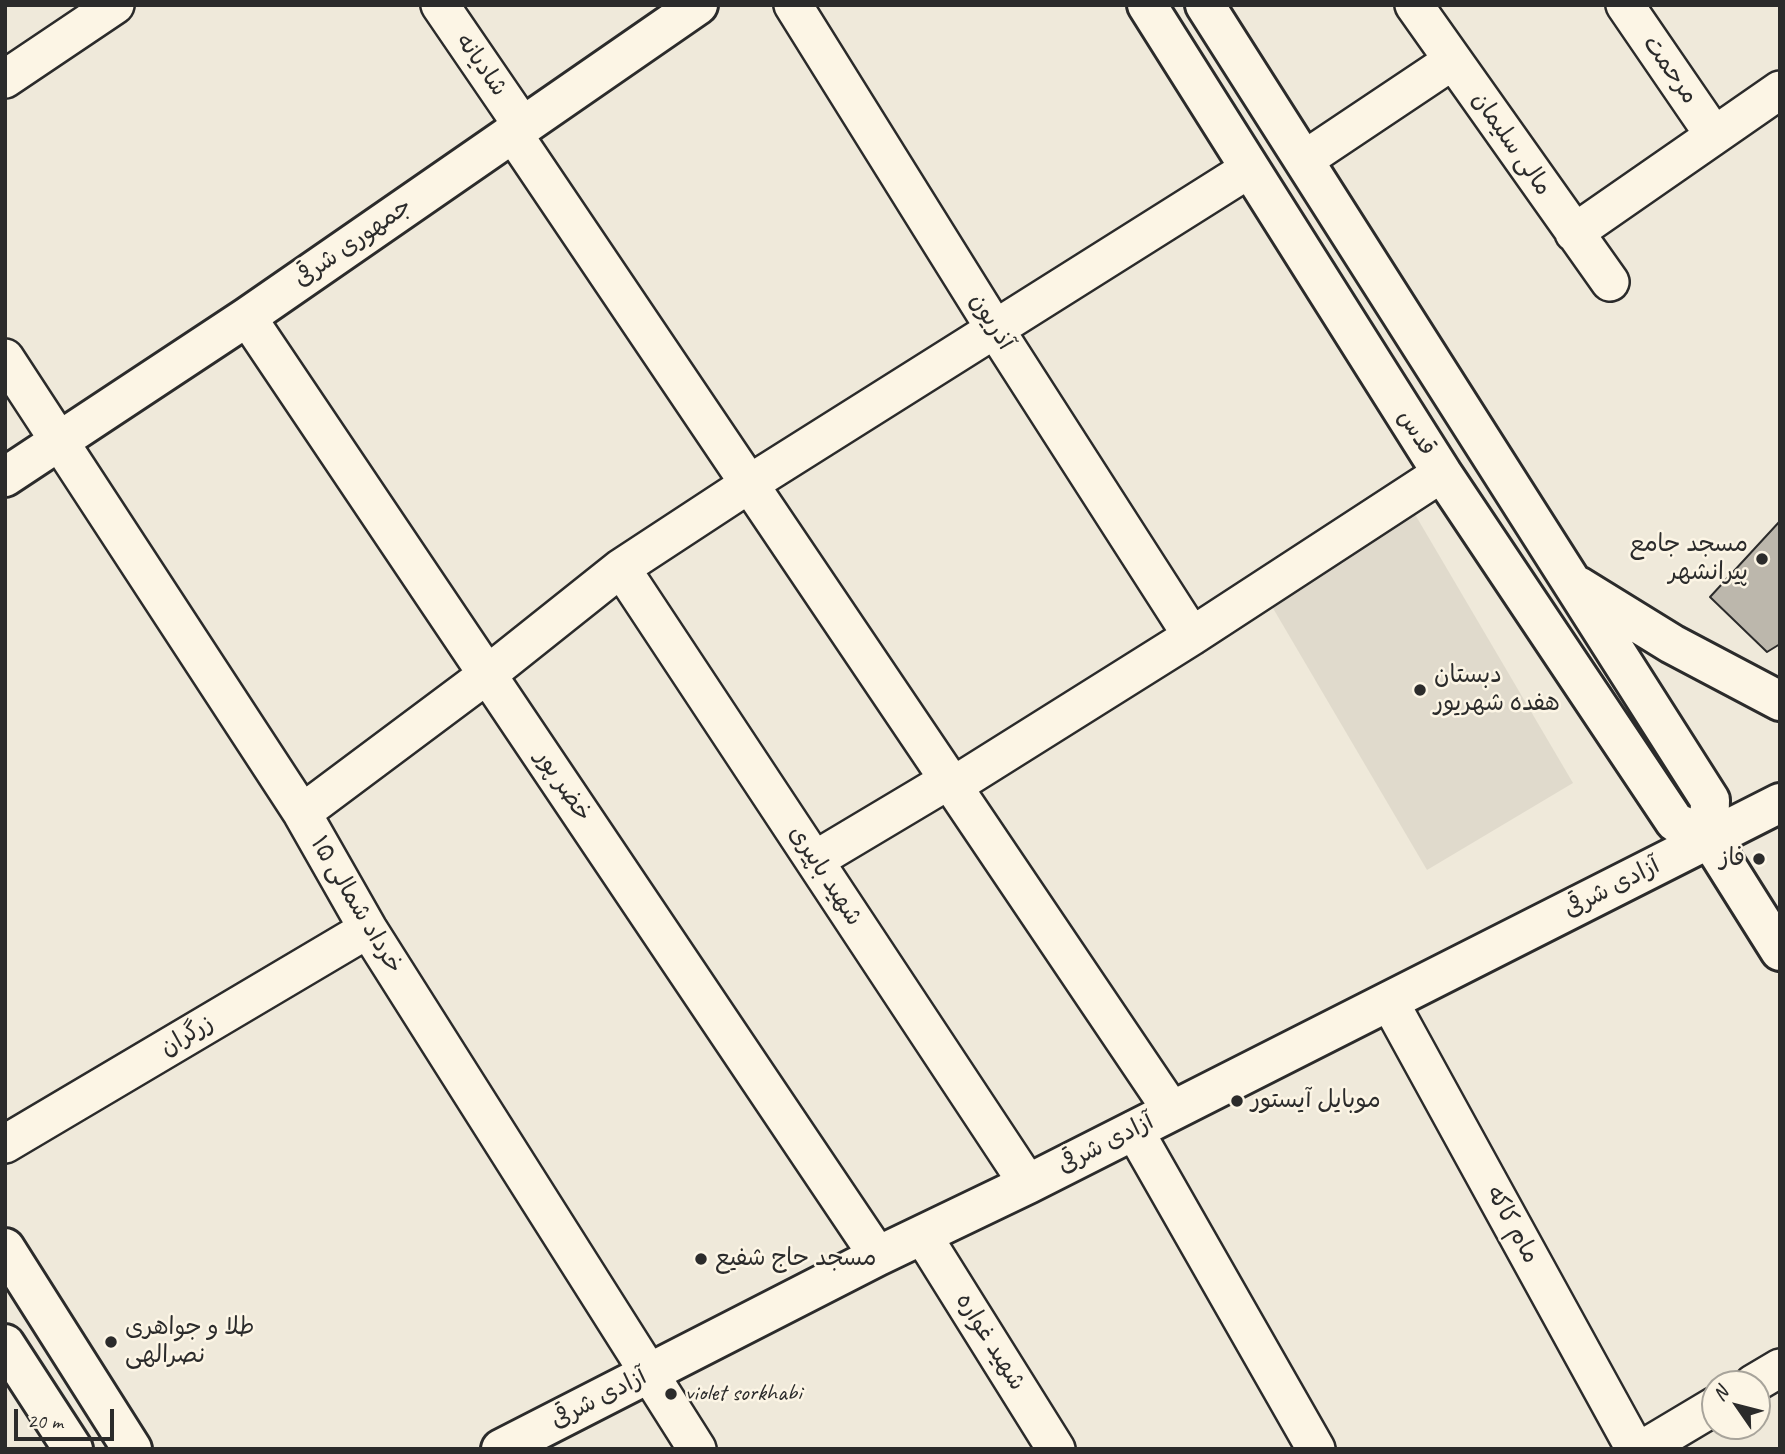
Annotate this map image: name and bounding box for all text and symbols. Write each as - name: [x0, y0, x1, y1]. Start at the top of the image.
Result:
- street label: شادیانه: [449, 28, 513, 102]
- street label: مرحمت: [1636, 30, 1704, 110]
- street label: مالی سلیمان: [1465, 87, 1557, 201]
- street label: جمهوری شرقی: [289, 192, 417, 294]
- street label: آذریون: [963, 288, 1019, 356]
- street label: قدس: [1391, 405, 1441, 461]
- place label: مسجد جامع پیرانشهر: [1629, 531, 1748, 587]
- marker: مسجد جامع پیرانشهر: [1754, 551, 1770, 567]
- place label: دبستان هفده شهریور: [1434, 662, 1560, 718]
- marker: دبستان هفده شهریور: [1412, 682, 1428, 698]
- street label: خضر پور: [529, 745, 597, 827]
- street label: شهید باپیری: [782, 821, 868, 931]
- street label: ۱۵ خرداد شمالی: [304, 831, 408, 979]
- place label: فاز: [1719, 845, 1745, 873]
- marker: فاز: [1751, 851, 1767, 867]
- street label: آزادی شرقی: [1559, 852, 1665, 924]
- street label: زرگران: [155, 1009, 219, 1063]
- place label: موبایل آیستور: [1251, 1087, 1381, 1115]
- marker: موبایل آیستور: [1229, 1093, 1245, 1109]
- street label: آزادی شرقی: [1053, 1108, 1159, 1180]
- street label: مام کاکه: [1479, 1181, 1545, 1269]
- place label: مسجد حاج شفیع: [715, 1245, 877, 1273]
- marker: مسجد حاج شفیع: [693, 1251, 709, 1267]
- street label: شهید غواره: [949, 1288, 1031, 1396]
- place label: طلا و جواهری نصرالهی: [125, 1314, 254, 1370]
- marker: طلا و جواهری نصرالهی: [103, 1334, 119, 1350]
- street label: آزادی شرقی: [546, 1363, 652, 1435]
- north arrow: [1701, 1370, 1771, 1440]
- place label: violet sorkhabi: [685, 1380, 801, 1408]
- text: N: [1707, 1382, 1734, 1406]
- marker: violet sorkhabi: [663, 1386, 679, 1402]
- scale bar: [18, 1394, 117, 1438]
- text: 20 m: [27, 1408, 63, 1434]

